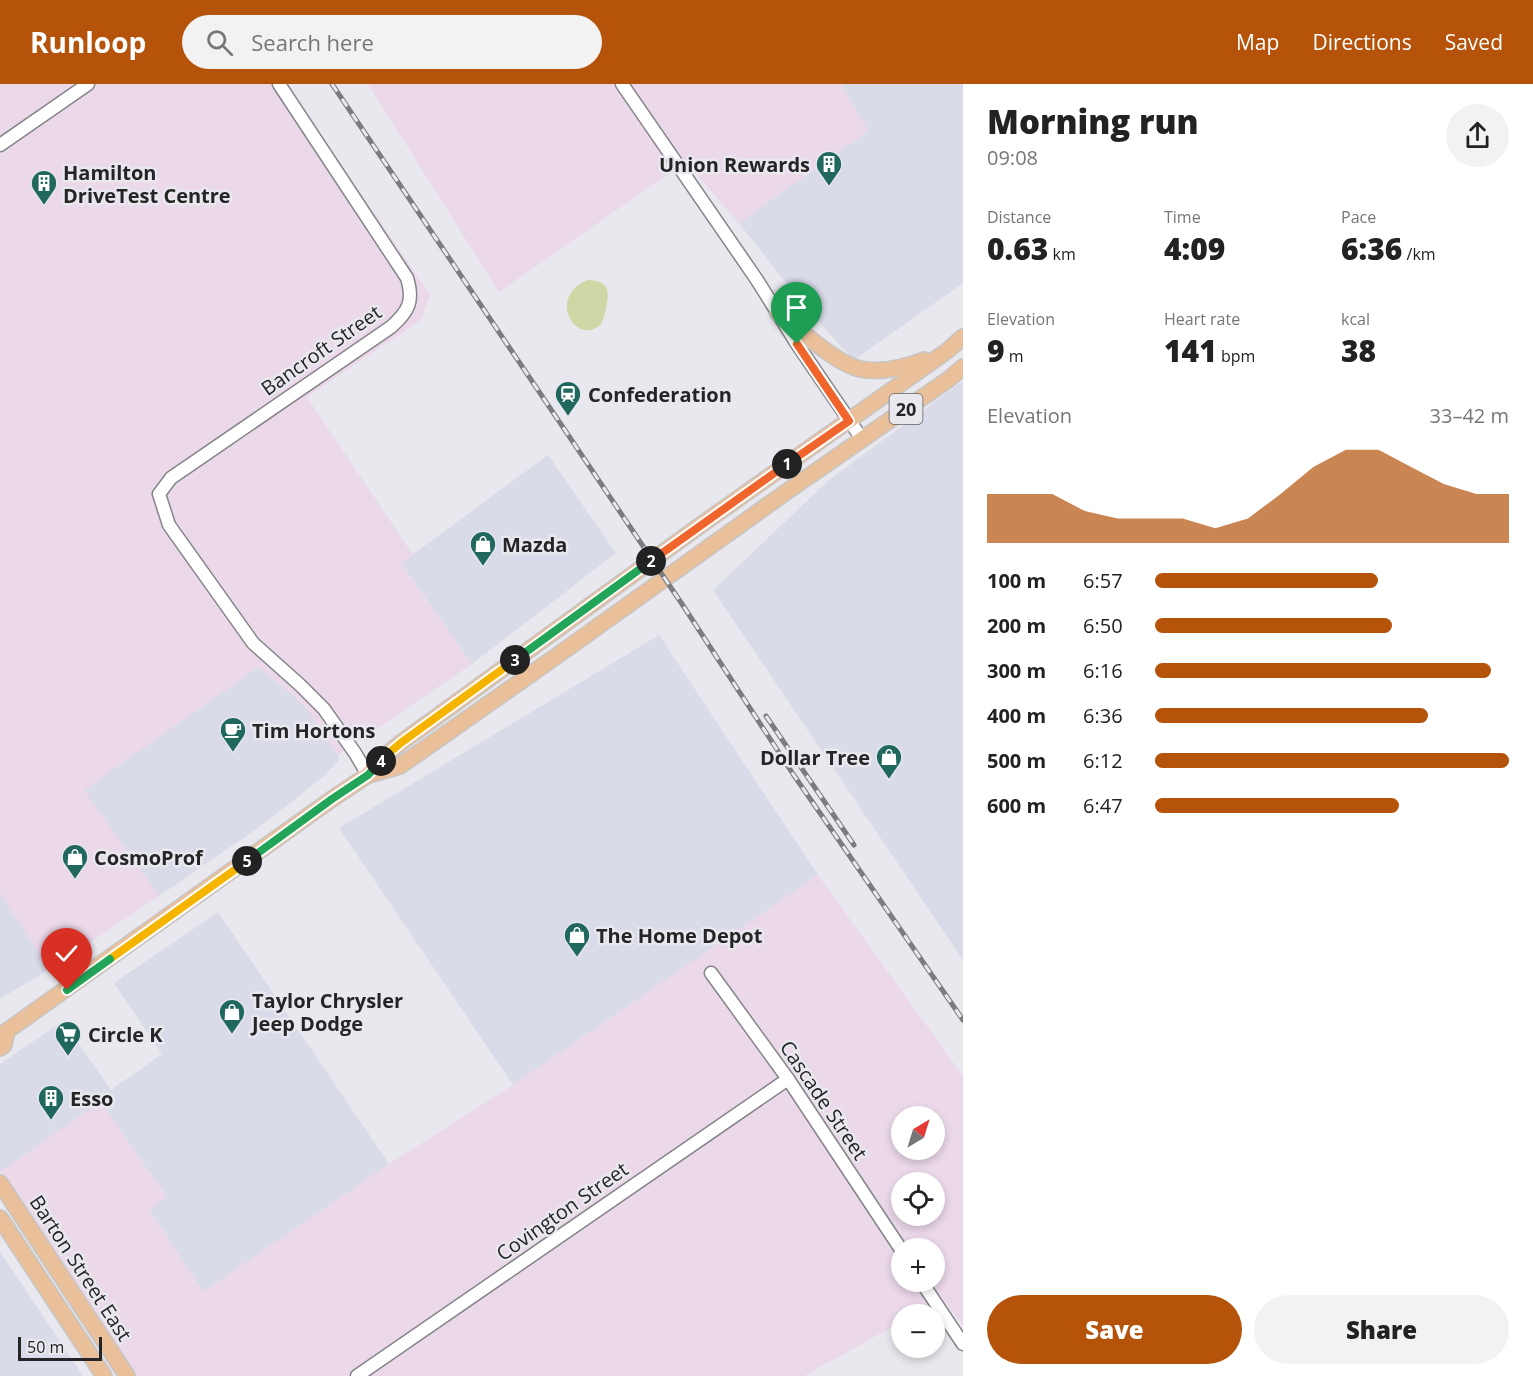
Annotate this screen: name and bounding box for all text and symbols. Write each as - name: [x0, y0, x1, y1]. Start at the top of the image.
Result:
- search box: [182, 15, 602, 69]
- text: Runloop: [30, 23, 146, 61]
- icon: search: [203, 26, 236, 59]
- text: Search here: [251, 27, 374, 57]
- text: Map: [1236, 28, 1279, 56]
- text: Directions: [1312, 28, 1412, 56]
- text: Saved: [1445, 28, 1503, 56]
- text: Morning run: [987, 99, 1199, 144]
- button: share: [1446, 104, 1509, 167]
- text: 09:08: [987, 144, 1038, 171]
- building icon: Union Rewards: [814, 149, 844, 187]
- place label: Union Rewards: [659, 151, 810, 178]
- place label: Hamilton DriveTest Centre: [63, 159, 231, 209]
- building icon: Hamilton DriveTest Centre: [29, 168, 59, 206]
- text: Distance: [987, 206, 1051, 228]
- text: Time: [1164, 206, 1201, 228]
- text: Pace: [1341, 206, 1376, 228]
- text: 0.63: [987, 228, 1048, 269]
- text: 4:09: [1164, 228, 1225, 269]
- text: 6:36: [1341, 228, 1402, 269]
- text: km: [1048, 243, 1076, 265]
- text: /km: [1402, 243, 1436, 265]
- pin: [771, 282, 822, 344]
- icon: arrive: [780, 291, 813, 324]
- street label: Bancroft Street: [256, 299, 386, 401]
- text: Elevation: [987, 308, 1055, 330]
- text: Heart rate: [1164, 308, 1240, 330]
- text: kcal: [1341, 308, 1370, 330]
- text: 9: [987, 330, 1005, 371]
- text: 141: [1164, 330, 1217, 371]
- text: 38: [1341, 330, 1376, 371]
- text: m: [1005, 345, 1024, 367]
- text: bpm: [1217, 345, 1255, 367]
- station icon: Confederation: [553, 379, 583, 417]
- place label: Confederation: [588, 381, 732, 408]
- road number: 20: [890, 394, 922, 424]
- text: Elevation: [987, 402, 1072, 429]
- text: 33–42 m: [1430, 402, 1509, 429]
- pin: 1: [772, 449, 802, 479]
- text: 1: [782, 453, 792, 475]
- shop icon: Mazda: [468, 529, 498, 567]
- place label: Mazda: [502, 531, 567, 558]
- pin: 2: [636, 546, 666, 576]
- text: 2: [646, 550, 656, 572]
- text: 100 m: [987, 567, 1046, 594]
- text: 6:57: [1083, 567, 1123, 594]
- text: 200 m: [987, 612, 1046, 639]
- text: 6:50: [1083, 612, 1123, 639]
- pin: 3: [500, 645, 530, 675]
- text: 3: [510, 649, 520, 671]
- text: 300 m: [987, 657, 1046, 684]
- text: 6:16: [1083, 657, 1123, 684]
- text: 400 m: [987, 702, 1046, 729]
- text: 6:36: [1083, 702, 1123, 729]
- cafe icon: Tim Hortons: [218, 715, 248, 753]
- place label: Tim Hortons: [252, 717, 375, 744]
- shop icon: Dollar Tree: [874, 742, 904, 780]
- place label: Dollar Tree: [760, 744, 870, 771]
- pin: 4: [366, 746, 396, 776]
- text: 500 m: [987, 747, 1046, 774]
- text: 6:12: [1083, 747, 1123, 774]
- text: 4: [376, 750, 386, 772]
- text: 600 m: [987, 792, 1046, 819]
- text: 6:47: [1083, 792, 1123, 819]
- shop icon: CosmoProf: [60, 842, 90, 880]
- place label: CosmoProf: [94, 844, 204, 871]
- pin: 5: [232, 846, 262, 876]
- text: 5: [242, 850, 252, 872]
- shop icon: The Home Depot: [562, 920, 592, 958]
- place label: The Home Depot: [596, 922, 763, 949]
- pin: [41, 928, 92, 990]
- icon: check: [50, 937, 83, 970]
- place label: Taylor Chrysler Jeep Dodge: [250, 987, 403, 1037]
- shop icon: Taylor Chrysler Jeep Dodge: [217, 997, 247, 1035]
- supermarket icon: Circle K: [53, 1019, 83, 1057]
- place label: Circle K: [88, 1021, 163, 1048]
- street label: Cascade Street: [774, 1035, 874, 1165]
- building icon: Esso: [36, 1083, 66, 1121]
- place label: Esso: [70, 1085, 113, 1112]
- north arrow: [891, 1106, 945, 1160]
- map controls: [891, 1106, 945, 1358]
- street label: Covington Street: [491, 1155, 633, 1267]
- button: locate: [891, 1172, 945, 1226]
- street label: Barton Street East: [24, 1190, 138, 1346]
- button: +: [891, 1238, 945, 1292]
- button: Save: [987, 1295, 1242, 1364]
- button: Share: [1254, 1295, 1509, 1364]
- button: −: [891, 1304, 945, 1358]
- scale bar: [18, 1334, 102, 1362]
- text: 50 m: [27, 1336, 64, 1358]

